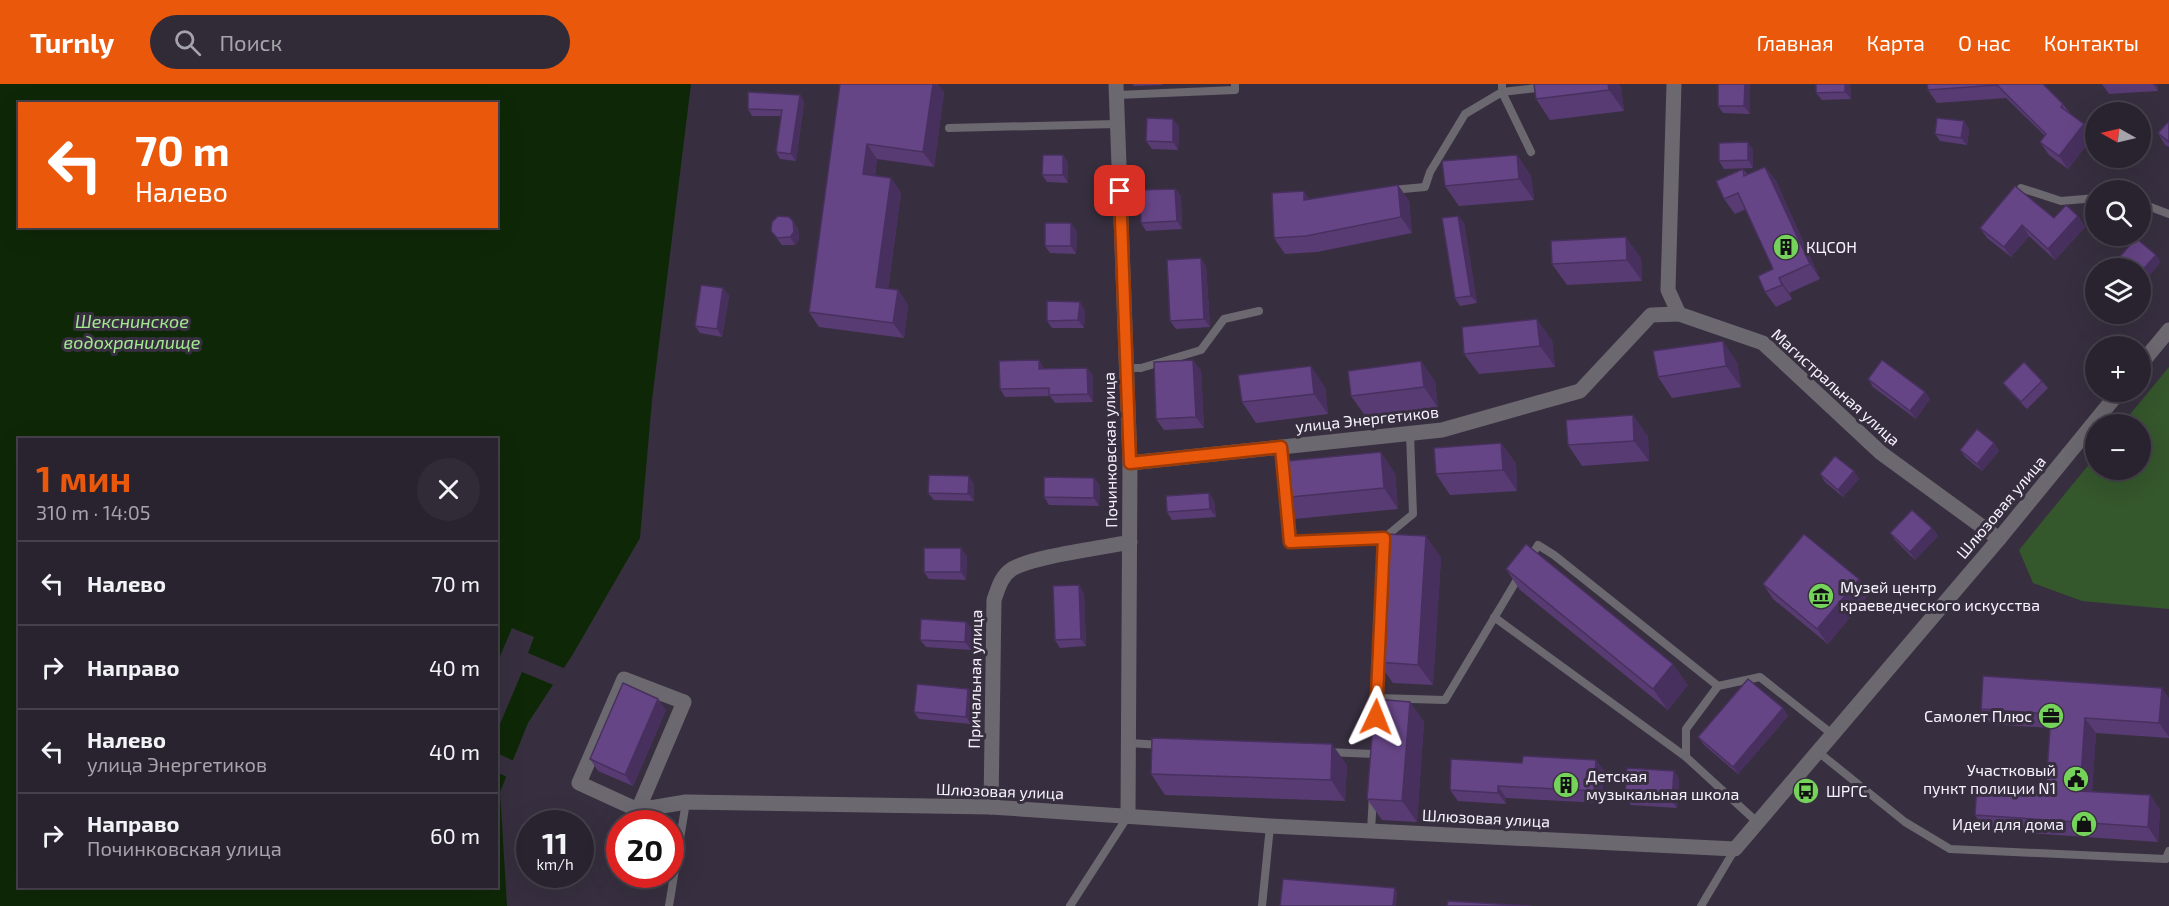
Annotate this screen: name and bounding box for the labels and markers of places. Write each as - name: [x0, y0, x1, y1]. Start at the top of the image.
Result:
- pin: [1094, 165, 1145, 216]
- building icon: КЦСОН: [1771, 232, 1801, 262]
- place label: КЦСОН: [1806, 237, 1857, 256]
- place label: Музей центр краеведческого искусства: [1840, 577, 2040, 615]
- museum icon: Музей центр краеведческого искусства: [1806, 581, 1836, 611]
- office icon: Самолет Плюс: [2036, 701, 2066, 731]
- place label: Самолет Плюс: [1924, 706, 2032, 725]
- place label: Участковый пункт полиции N1: [1923, 760, 2056, 798]
- public building icon: Участковый пункт полиции N1: [2061, 764, 2091, 794]
- place label: Детская музыкальная школа: [1586, 766, 1739, 804]
- building icon: Детская музыкальная школа: [1551, 770, 1581, 800]
- bus stop icon: ШРГС: [1791, 776, 1821, 806]
- place label: ШРГС: [1826, 781, 1867, 800]
- shop icon: Идеи для дома: [2069, 809, 2099, 839]
- place label: Идеи для дома: [1952, 814, 2064, 833]

